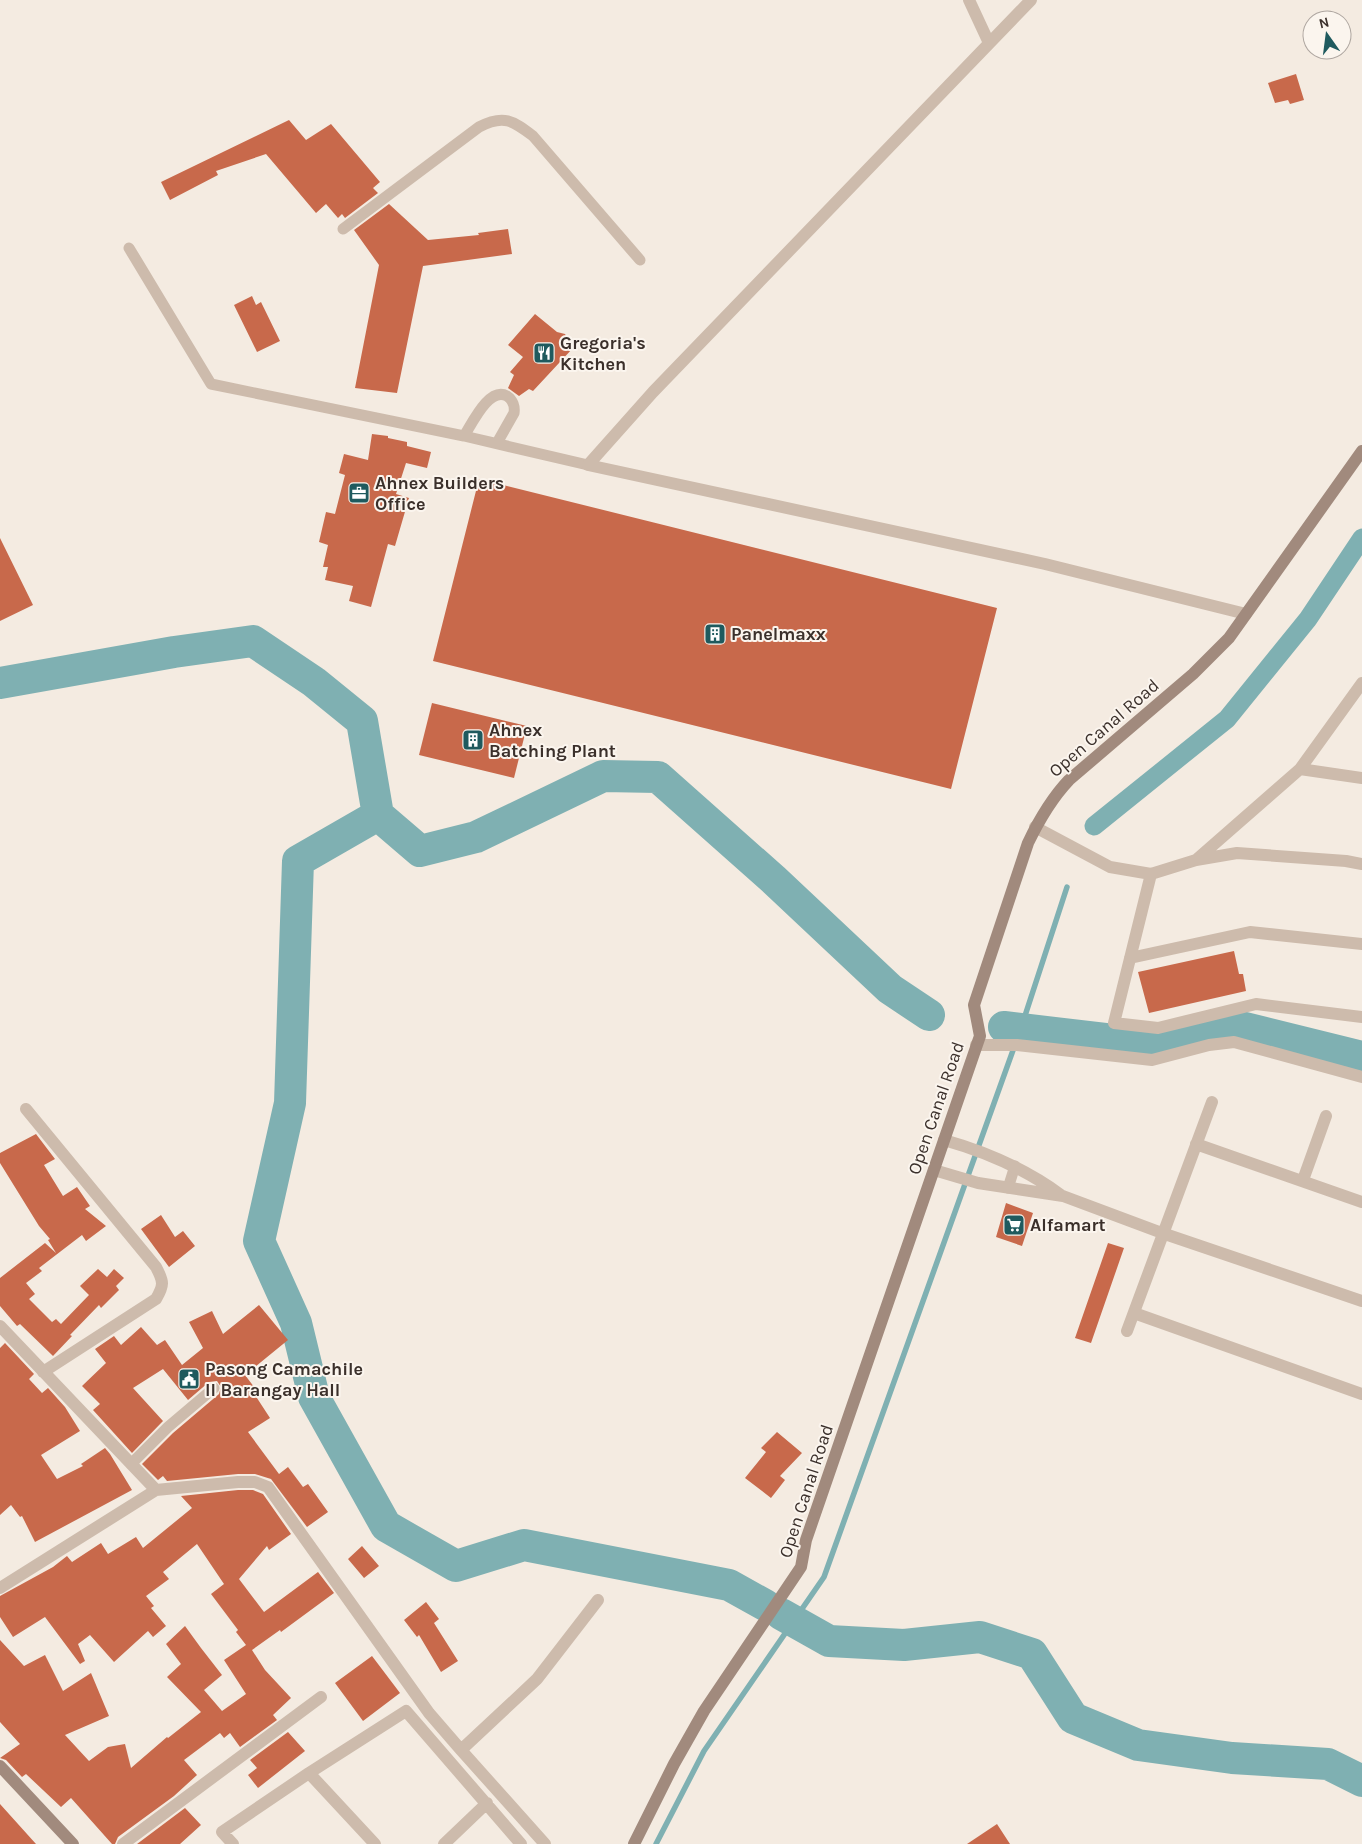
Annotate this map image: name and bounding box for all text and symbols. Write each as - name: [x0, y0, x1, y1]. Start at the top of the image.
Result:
- north arrow: [1302, 10, 1352, 60]
- text: N: [1317, 13, 1331, 32]
- place label: Gregoria's Kitchen: [560, 332, 646, 375]
- restaurant icon: Gregoria's Kitchen: [532, 341, 556, 365]
- place label: Ahnex Builders Office: [375, 472, 504, 515]
- office icon: Ahnex Builders Office: [347, 481, 371, 505]
- building icon: Panelmaxx: [703, 622, 727, 646]
- place label: Panelmaxx: [731, 623, 826, 645]
- street label: Open Canal Road: [1044, 674, 1164, 782]
- place label: Ahnex Batching Plant: [489, 719, 616, 762]
- building icon: Ahnex Batching Plant: [461, 728, 485, 752]
- street label: Open Canal Road: [903, 1039, 969, 1177]
- supermarket icon: Alfamart: [1002, 1213, 1026, 1237]
- place label: Alfamart: [1030, 1214, 1106, 1236]
- place label: Pasong Camachile II Barangay Hall: [205, 1358, 363, 1401]
- public building icon: Pasong Camachile II Barangay Hall: [177, 1367, 201, 1391]
- street label: Open Canal Road: [774, 1422, 838, 1560]

